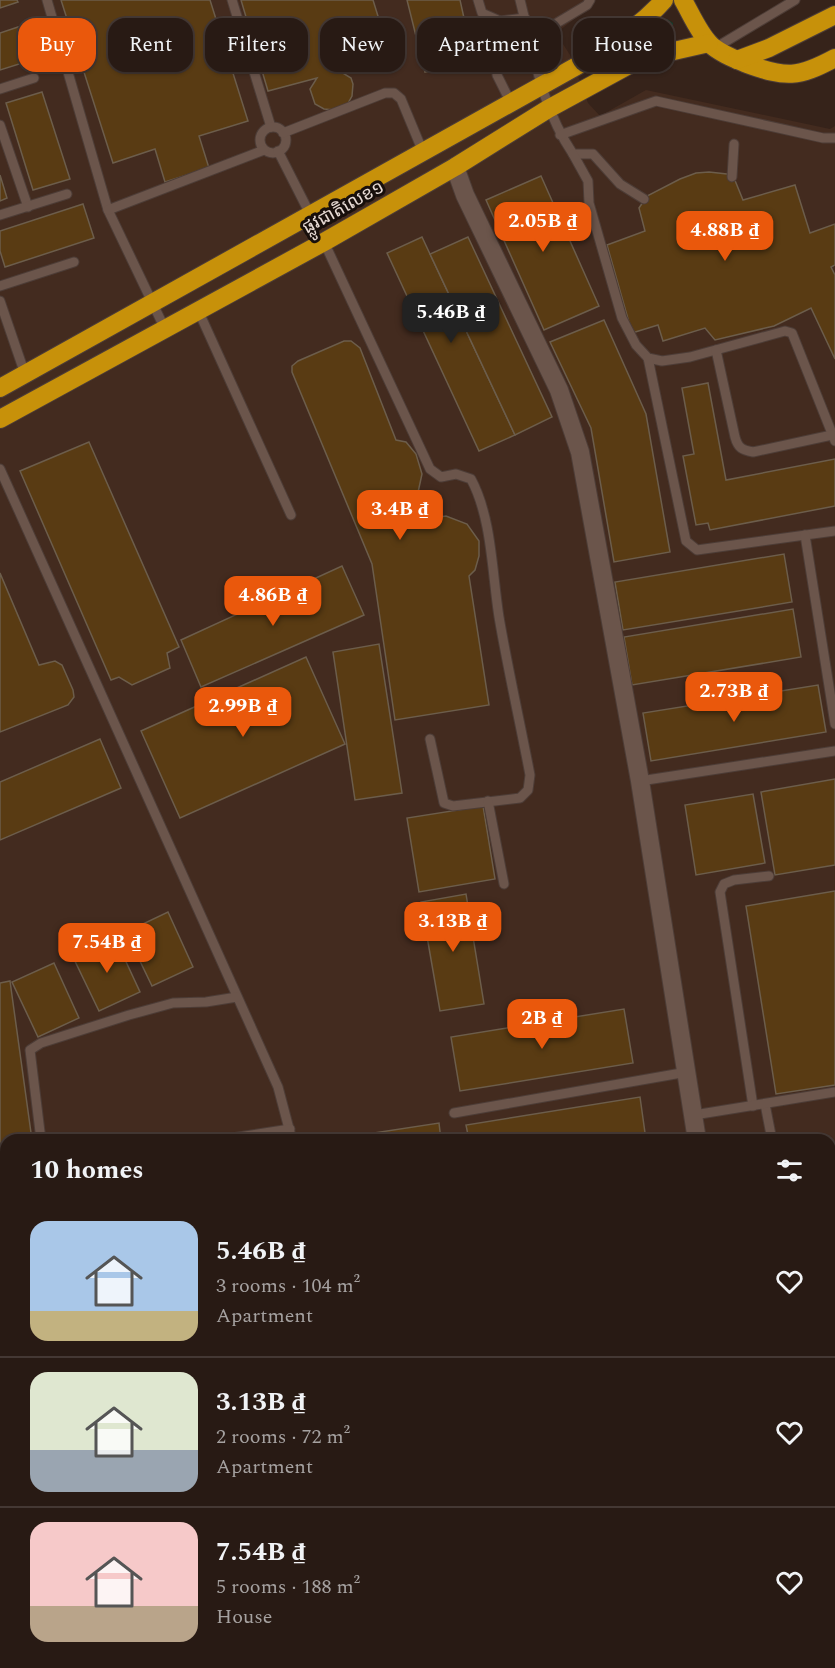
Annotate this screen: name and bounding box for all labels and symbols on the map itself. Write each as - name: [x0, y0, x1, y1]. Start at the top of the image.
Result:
- street label: ផ្លូវជាតិលេខ១: [297, 174, 390, 243]
- pin: 2.05B ₫: [488, 202, 598, 253]
- pin: 4.88B ₫: [670, 211, 780, 262]
- pin: 5.46B ₫: [396, 293, 506, 344]
- pin: 3.4B ₫: [351, 490, 449, 541]
- pin: 4.86B ₫: [218, 576, 328, 627]
- pin: 2.73B ₫: [679, 672, 789, 723]
- pin: 2.99B ₫: [188, 687, 298, 738]
- pin: 3.13B ₫: [398, 902, 508, 953]
- pin: 7.54B ₫: [52, 923, 162, 974]
- pin: 2B ₫: [506, 999, 578, 1050]

